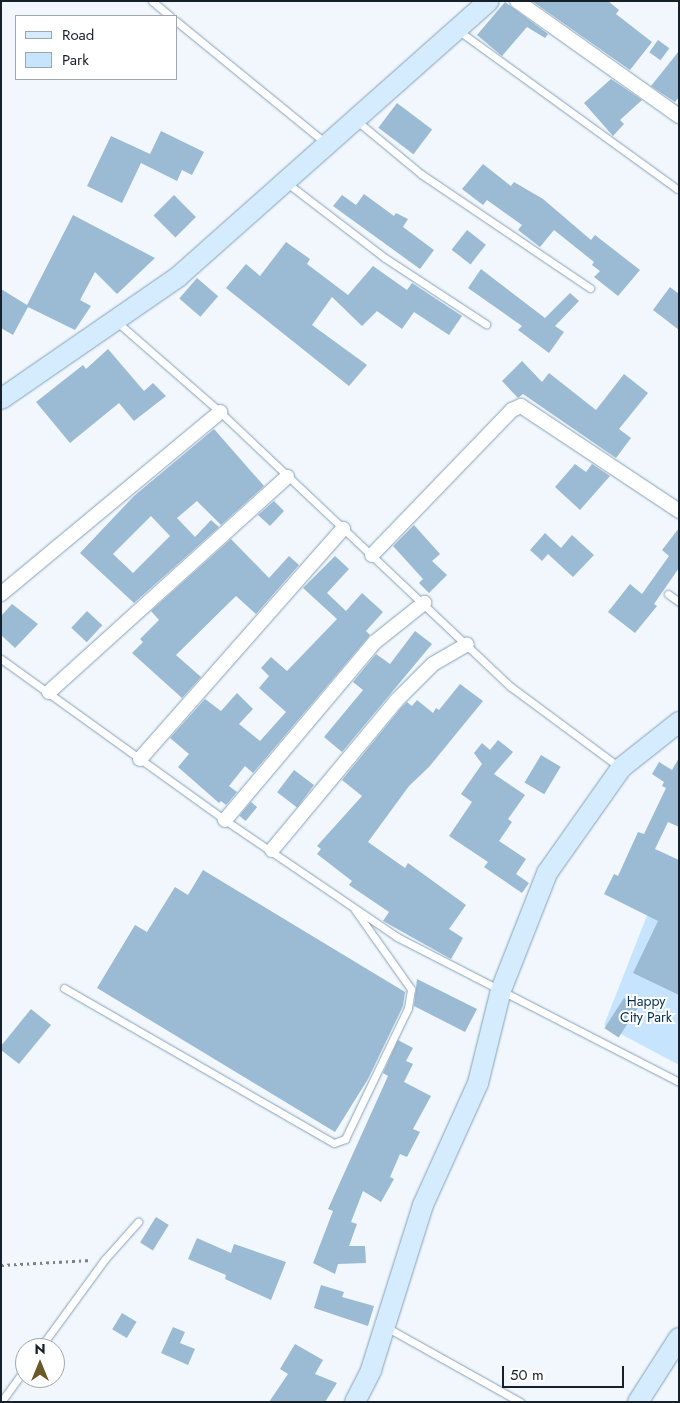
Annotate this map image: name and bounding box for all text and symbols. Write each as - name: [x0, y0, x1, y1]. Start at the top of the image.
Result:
- legend: [15, 15, 178, 80]
- text: Road: [62, 24, 94, 46]
- text: Park: [62, 49, 89, 71]
- park label: Happy City Park: [620, 993, 672, 1026]
- north arrow: [15, 1338, 65, 1388]
- text: N: [34, 1339, 46, 1359]
- scale bar: [505, 1356, 628, 1388]
- text: 50 m: [510, 1364, 544, 1386]

